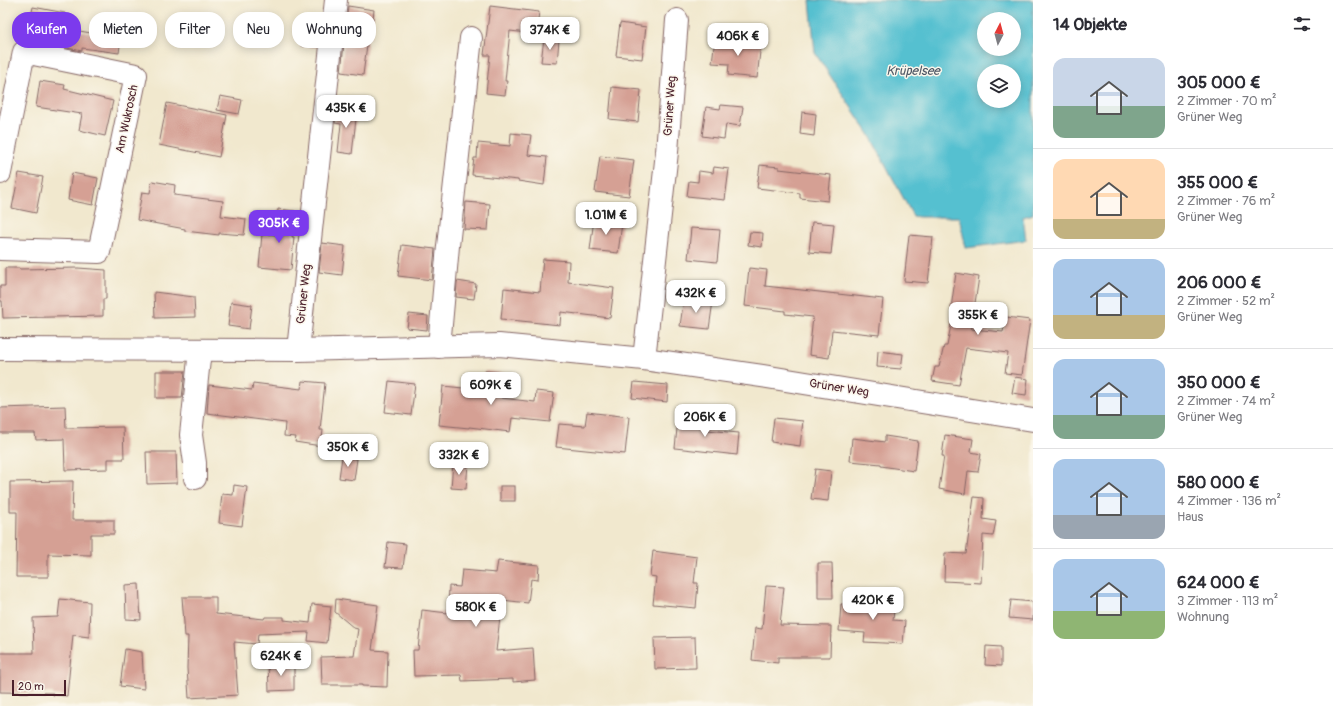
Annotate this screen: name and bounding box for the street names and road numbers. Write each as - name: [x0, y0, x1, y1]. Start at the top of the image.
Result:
- street label: Grüner Weg: [660, 75, 680, 137]
- street label: Am Wukrosch: [112, 83, 142, 155]
- street label: Grüner Weg: [293, 263, 315, 325]
- street label: Grüner Weg: [808, 376, 870, 400]

